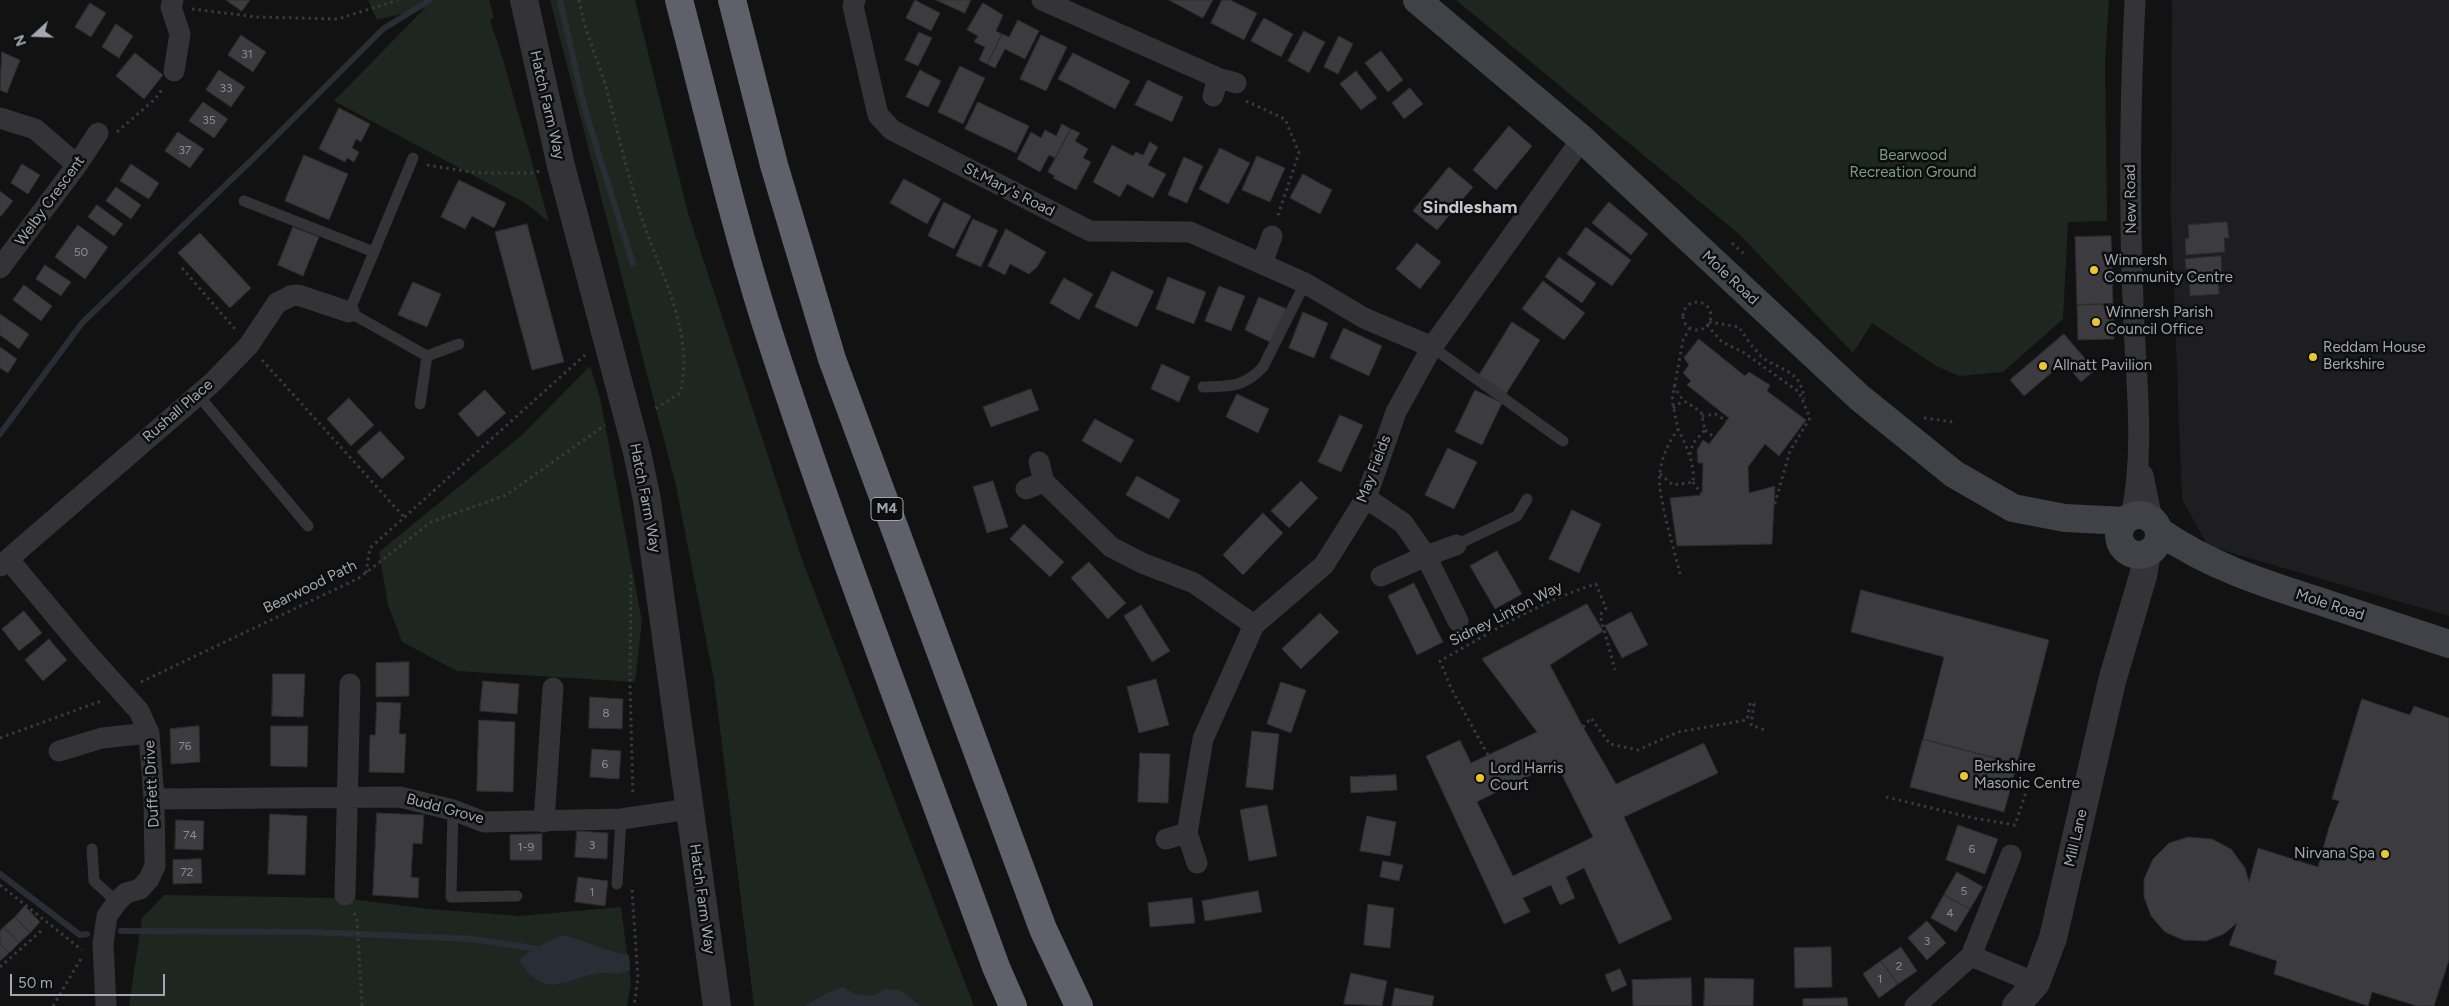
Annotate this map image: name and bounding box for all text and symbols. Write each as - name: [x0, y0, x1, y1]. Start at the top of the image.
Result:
- north arrow: [10, 10, 60, 60]
- text: N: [11, 32, 30, 48]
- house number: 31: [241, 47, 253, 61]
- street label: Hatch Farm Way: [526, 49, 568, 161]
- house number: 33: [219, 81, 233, 95]
- house number: 35: [202, 113, 216, 127]
- house number: 37: [179, 143, 191, 157]
- park label: Bearwood Recreation Ground: [1849, 147, 1977, 182]
- street label: Welby Crescent: [11, 152, 89, 250]
- street label: St.Mary's Road: [961, 159, 1057, 221]
- street label: New Road: [2121, 164, 2141, 234]
- district label: Sindlesham: [1423, 197, 1517, 219]
- house number: 50: [74, 245, 88, 259]
- street label: Mole Road: [1698, 247, 1762, 309]
- place label: Winnersh Community Centre: [2104, 252, 2233, 287]
- marker: Winnersh Community Centre: [2088, 264, 2100, 276]
- place label: Winnersh Parish Council Office: [2106, 304, 2213, 339]
- marker: Winnersh Parish Council Office: [2090, 316, 2102, 328]
- place label: Reddam House Berkshire: [2323, 339, 2426, 374]
- marker: Reddam House Berkshire: [2307, 351, 2319, 363]
- place label: Allnatt Pavilion: [2053, 357, 2152, 375]
- marker: Allnatt Pavilion: [2037, 360, 2049, 372]
- street label: Rushall Place: [139, 376, 217, 446]
- street label: May Fields: [1353, 433, 1395, 505]
- street label: Hatch Farm Way: [626, 442, 664, 554]
- road number: M4: [871, 498, 903, 520]
- street label: Bearwood Path: [260, 557, 360, 617]
- street label: Sidney Linton Way: [1446, 578, 1566, 650]
- street label: Mole Road: [2293, 585, 2367, 625]
- house number: 8: [602, 706, 610, 720]
- house number: 76: [178, 739, 192, 753]
- street label: Duffett Drive: [141, 740, 163, 828]
- house number: 6: [602, 757, 608, 771]
- place label: Berkshire Masonic Centre: [1974, 758, 2080, 793]
- place label: Lord Harris Court: [1490, 760, 1564, 795]
- marker: Berkshire Masonic Centre: [1958, 770, 1970, 782]
- marker: Lord Harris Court: [1474, 772, 1486, 784]
- street label: Budd Grove: [404, 790, 486, 828]
- street label: Mill Lane: [2061, 807, 2091, 869]
- house number: 74: [183, 828, 197, 842]
- house number: 3: [589, 838, 595, 852]
- house number: 1-9: [518, 840, 534, 854]
- house number: 6: [1969, 842, 1975, 856]
- street label: Hatch Farm Way: [685, 843, 719, 955]
- place label: Nirvana Spa: [2294, 845, 2375, 863]
- marker: Nirvana Spa: [2379, 848, 2391, 860]
- house number: 72: [180, 865, 194, 879]
- house number: 5: [1961, 884, 1967, 898]
- house number: 1: [590, 885, 594, 899]
- house number: 4: [1946, 906, 1954, 920]
- house number: 3: [1924, 934, 1930, 948]
- house number: 2: [1896, 959, 1902, 973]
- scale bar: [12, 964, 168, 996]
- house number: 1: [1878, 972, 1882, 986]
- text: 50 m: [18, 974, 53, 992]

